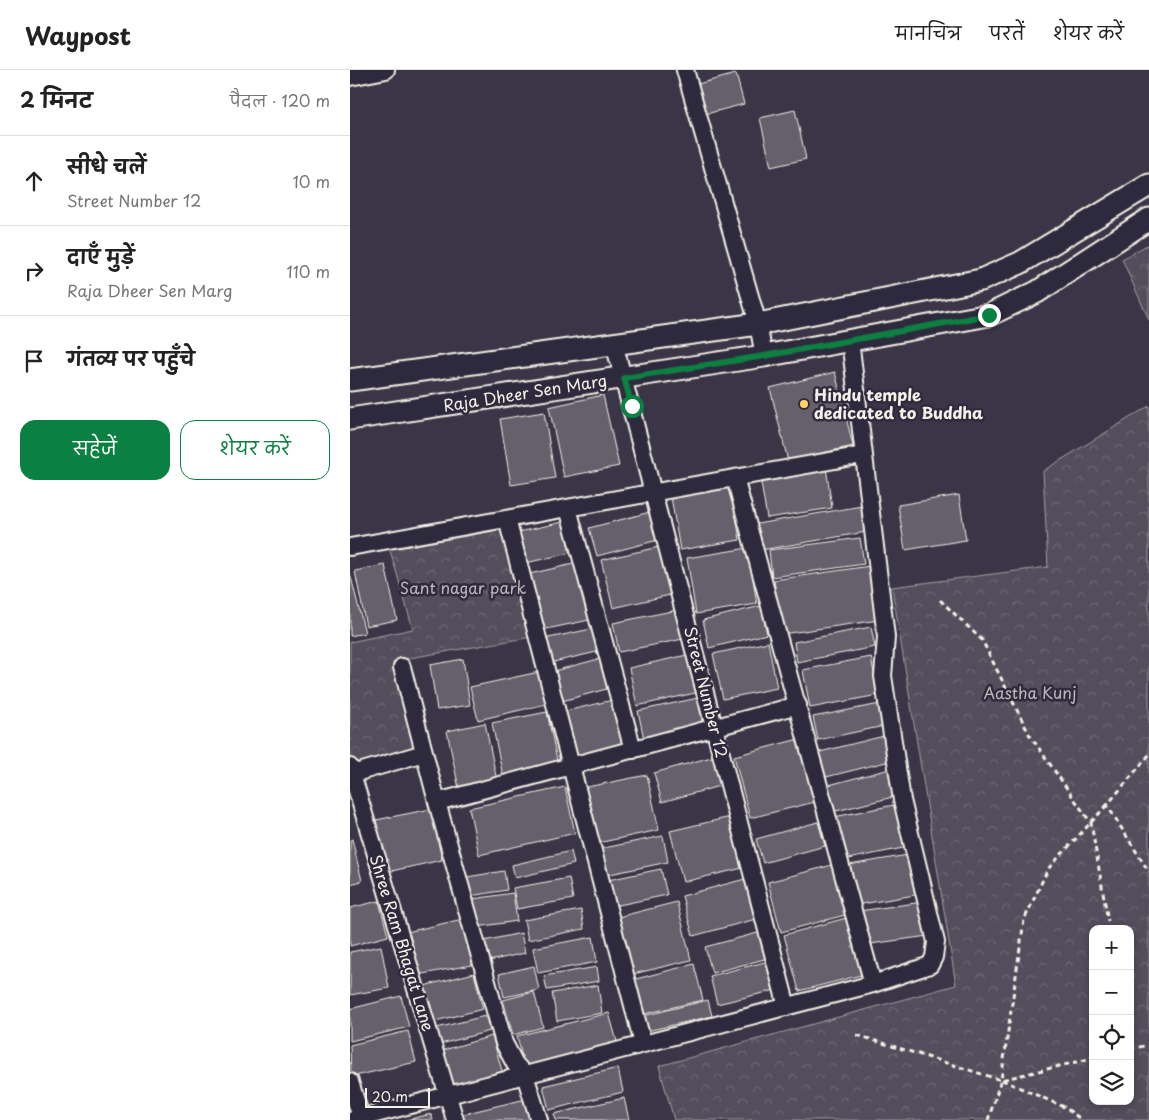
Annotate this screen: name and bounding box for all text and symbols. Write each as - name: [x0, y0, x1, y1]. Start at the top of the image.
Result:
- text: Waypost: [25, 17, 131, 53]
- text: मानचित्र: [895, 19, 961, 46]
- text: परतें: [989, 19, 1025, 46]
- text: शेयर करें: [1053, 19, 1124, 46]
- text: 2 मिनट: [20, 83, 92, 115]
- text: पैदल · 120 m: [230, 88, 330, 112]
- text: सीधे चलें: [67, 152, 146, 180]
- icon: ahead: [20, 167, 48, 195]
- text: 10 m: [293, 169, 330, 193]
- text: Street Number 12: [67, 188, 201, 212]
- text: दाएँ मुड़ें: [67, 242, 134, 270]
- icon: right: [20, 257, 48, 285]
- text: 110 m: [287, 259, 330, 283]
- text: Raja Dheer Sen Marg: [67, 278, 232, 302]
- route end: [978, 304, 1001, 327]
- text: गंतव्य पर पहुँचे: [67, 344, 195, 372]
- icon: arrive: [20, 347, 48, 375]
- street label: Raja Dheer Sen Marg: [441, 367, 608, 417]
- place label: Hindu temple dedicated to Buddha: [814, 382, 983, 424]
- route start: [621, 395, 644, 418]
- marker: Hindu temple dedicated to Buddha: [798, 398, 810, 410]
- button: सहेजें: [20, 420, 170, 480]
- button: शेयर करें: [180, 420, 330, 480]
- park label: Sant nagar park: [400, 575, 527, 599]
- street label: Street Number 12: [679, 624, 735, 760]
- park label: Aastha Kunj: [984, 680, 1076, 704]
- street label: Shree Ram Bhagat Lane: [365, 851, 441, 1034]
- map controls: [1089, 925, 1134, 1105]
- button: +: [1089, 925, 1134, 970]
- button: −: [1089, 970, 1134, 1015]
- button: locate: [1089, 1015, 1134, 1060]
- button: layers: [1089, 1060, 1134, 1105]
- scale bar: [365, 1085, 430, 1108]
- text: 20 m: [372, 1086, 408, 1107]

